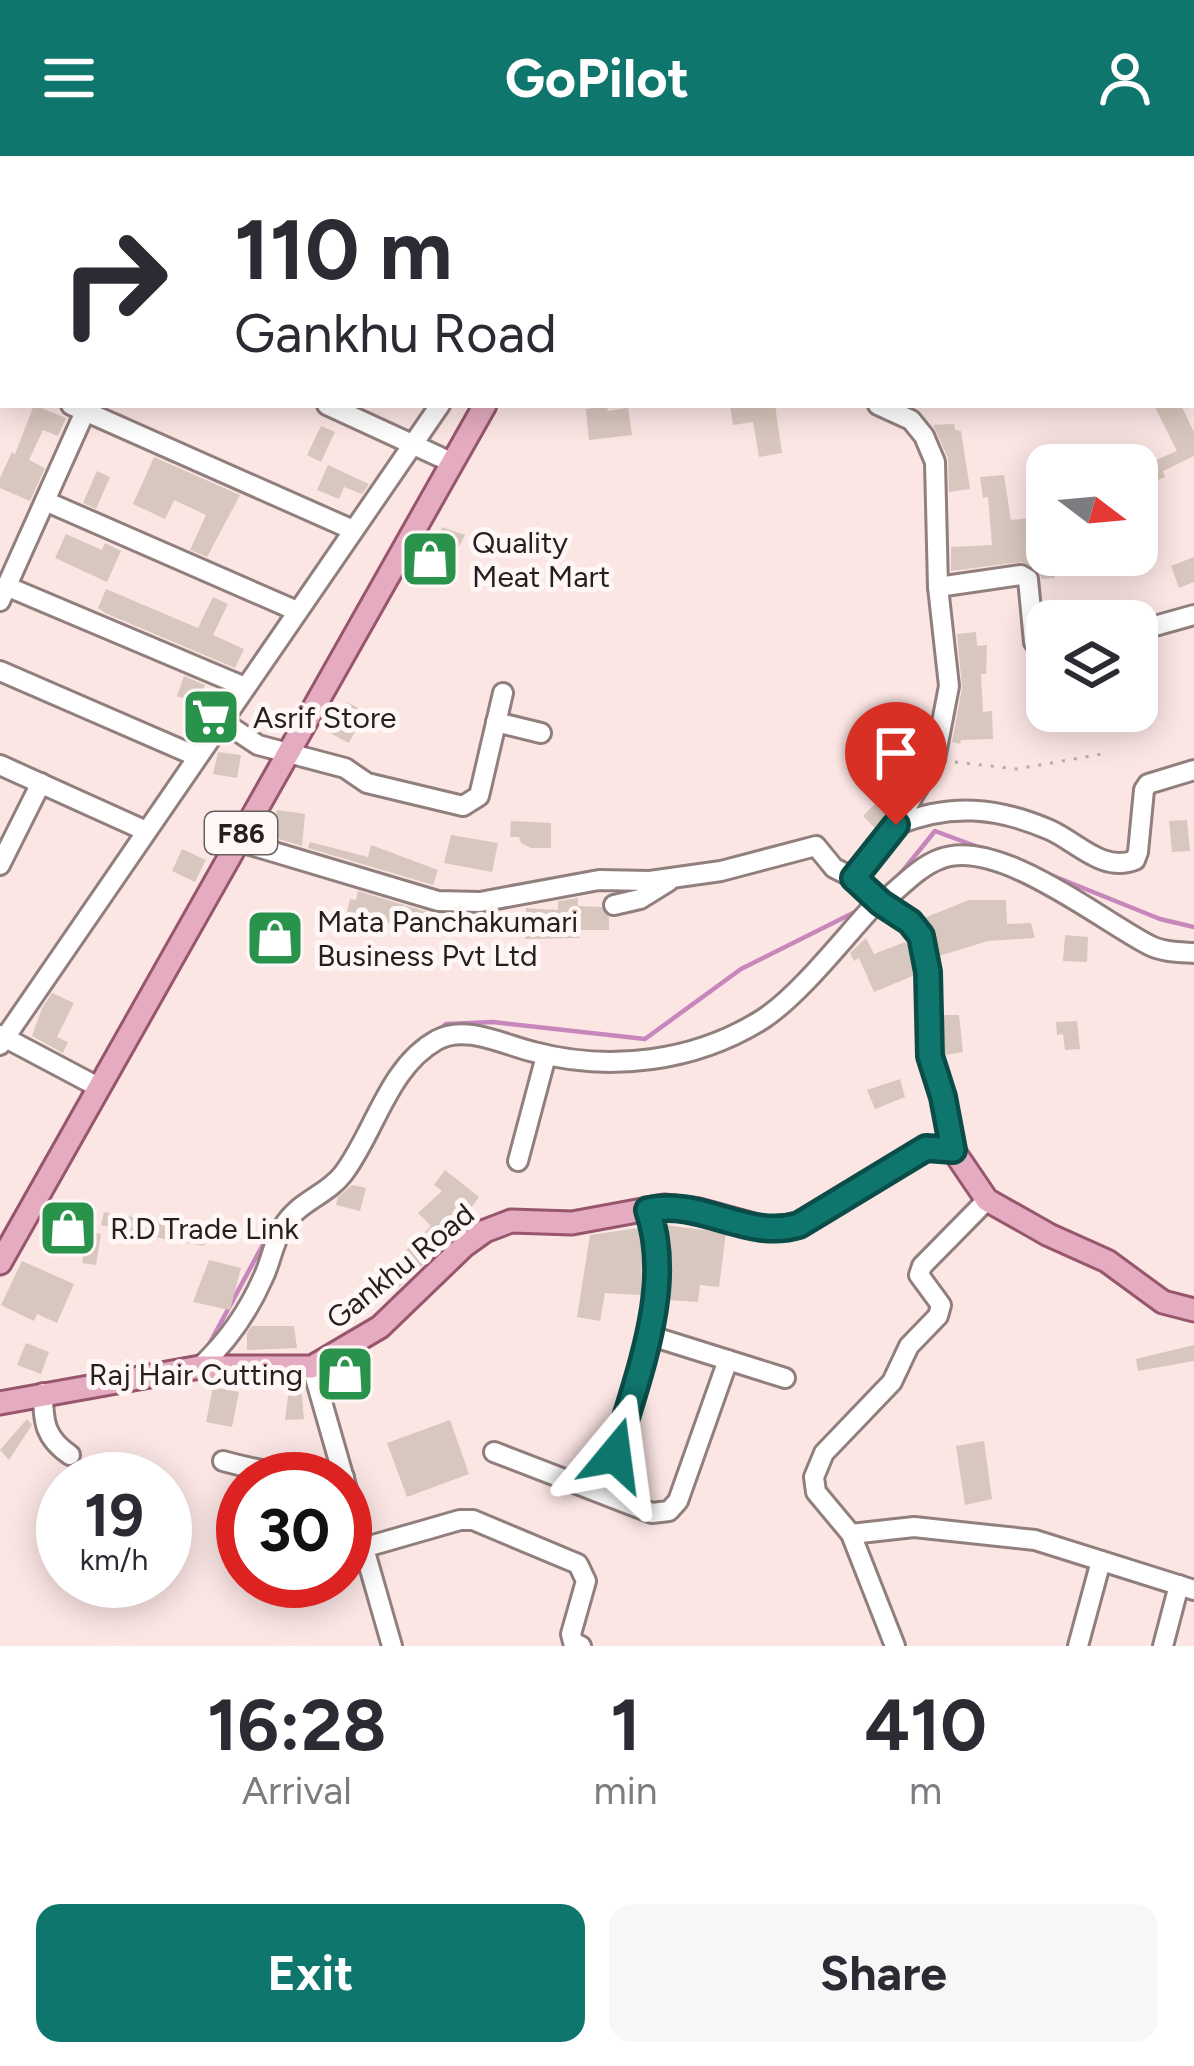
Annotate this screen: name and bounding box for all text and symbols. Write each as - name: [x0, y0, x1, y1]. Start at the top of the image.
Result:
- icon: menu: [36, 45, 102, 111]
- icon: person: [1092, 45, 1158, 111]
- text: GoPilot: [505, 46, 689, 111]
- text: 110 m: [234, 199, 453, 300]
- icon: right: [36, 204, 192, 360]
- text: Gankhu Road: [234, 301, 557, 366]
- north arrow: [1026, 444, 1158, 576]
- map controls: [1026, 444, 1158, 732]
- place label: Quality Meat Mart: [472, 524, 610, 595]
- shop icon: Quality Meat Mart: [399, 528, 461, 590]
- button: layers: [1026, 600, 1158, 732]
- supermarket icon: Asrif Store: [180, 686, 242, 748]
- place label: Asrif Store: [253, 699, 396, 736]
- pin: [845, 702, 947, 825]
- icon: arrive: [863, 720, 929, 786]
- road number: F86: [205, 812, 277, 854]
- place label: Mata Panchakumari Business Pvt Ltd: [317, 903, 578, 974]
- shop icon: Mata Panchakumari Business Pvt Ltd: [244, 907, 306, 969]
- street label: Gankhu Road: [319, 1195, 481, 1337]
- shop icon: R.D Trade Link: [37, 1197, 99, 1259]
- place label: R.D Trade Link: [110, 1210, 299, 1247]
- shop icon: Raj Hair Cutting: [314, 1343, 376, 1405]
- place label: Raj Hair Cutting: [89, 1356, 303, 1393]
- position arrow: [552, 1392, 678, 1518]
- speed limit sign: 30: [216, 1452, 372, 1608]
- text: 19: [84, 1479, 144, 1551]
- text: km/h: [80, 1541, 148, 1578]
- text: 16:28: [207, 1682, 387, 1768]
- text: 1: [610, 1682, 641, 1768]
- text: 410: [864, 1682, 987, 1768]
- text: Arrival: [242, 1767, 352, 1814]
- text: min: [593, 1767, 657, 1814]
- text: m: [909, 1767, 942, 1814]
- button: Exit: [36, 1904, 585, 2042]
- button: Share: [609, 1904, 1158, 2042]

